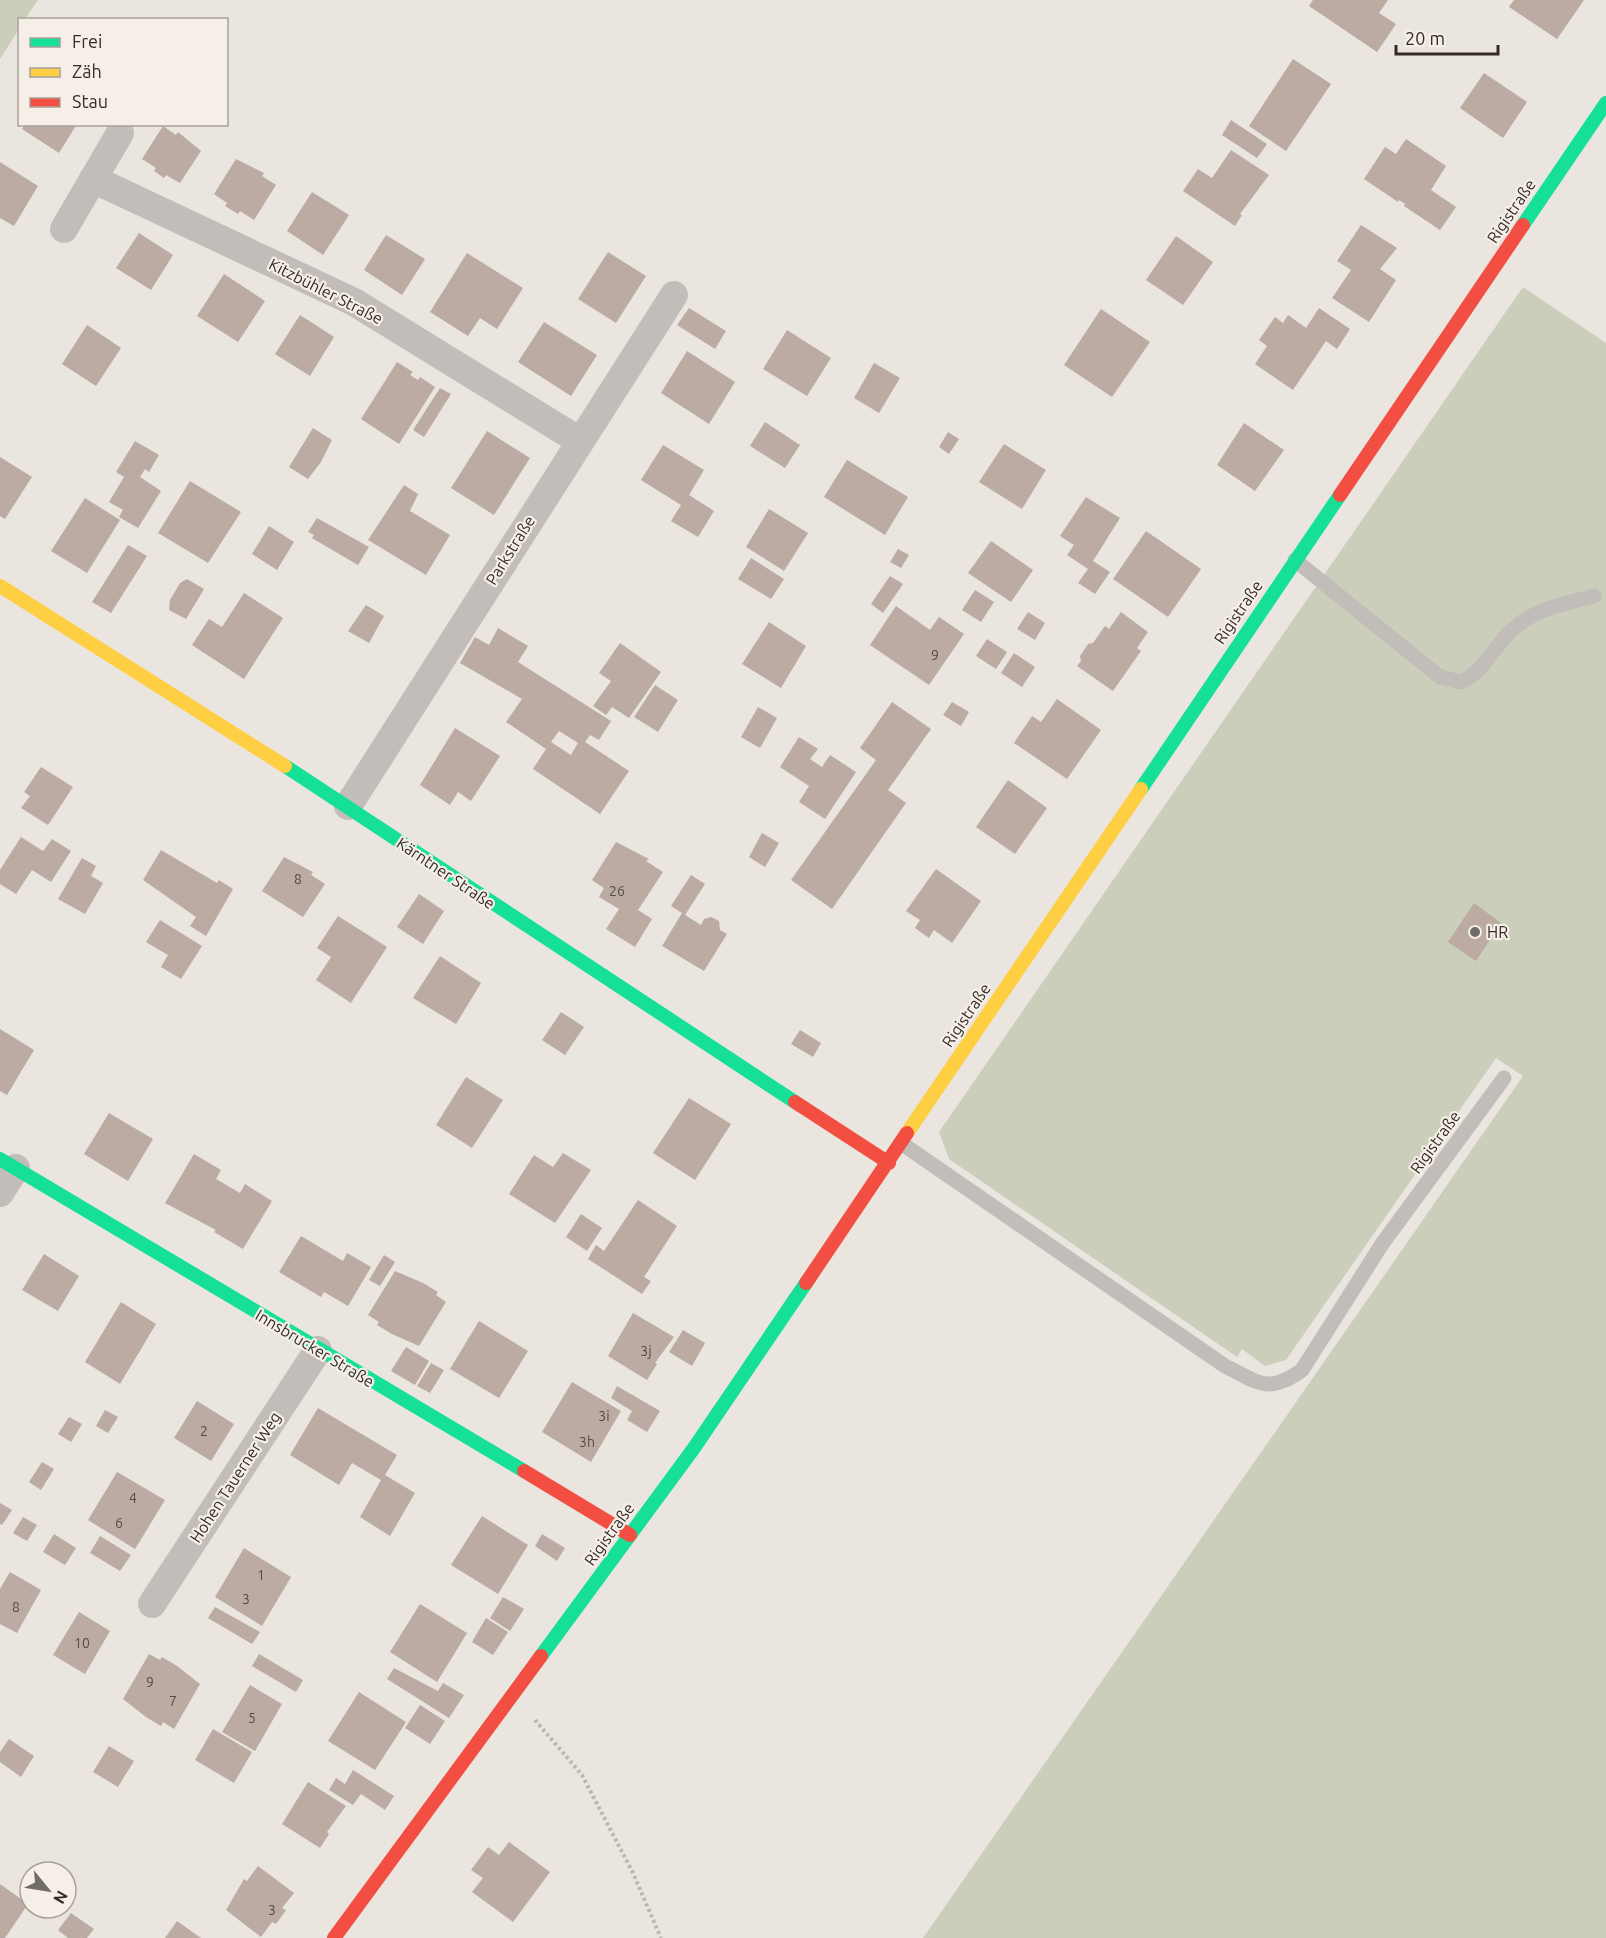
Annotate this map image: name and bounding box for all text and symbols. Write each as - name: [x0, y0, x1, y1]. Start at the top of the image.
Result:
- legend: [18, 18, 228, 126]
- scale bar: [1396, 18, 1498, 56]
- text: 20 m: [1405, 28, 1445, 48]
- text: Frei: [72, 31, 102, 51]
- text: Zäh: [72, 61, 102, 81]
- text: Stau: [72, 91, 108, 111]
- street label: Rigistraße: [1483, 176, 1539, 246]
- street label: Kitzbühler Straße: [266, 255, 386, 327]
- street label: Parkstraße: [482, 512, 538, 588]
- street label: Rigistraße: [1210, 577, 1266, 647]
- house number: 9: [931, 647, 939, 663]
- street label: Kärntner Straße: [393, 834, 499, 912]
- house number: 8: [294, 871, 302, 887]
- house number: 26: [609, 883, 625, 899]
- place label: HR: [1487, 923, 1508, 941]
- marker: HR: [1468, 925, 1482, 939]
- street label: Rigistraße: [938, 980, 994, 1050]
- street label: Rigistraße: [1406, 1107, 1464, 1177]
- street label: Innsbrucker Straße: [252, 1305, 378, 1391]
- house number: 3j: [640, 1343, 652, 1359]
- street label: Hohen Tauerner Weg: [186, 1408, 284, 1546]
- house number: 3i: [598, 1408, 610, 1424]
- house number: 2: [200, 1423, 208, 1439]
- house number: 3h: [579, 1434, 595, 1450]
- house number: 4: [129, 1490, 137, 1506]
- street label: Rigistraße: [580, 1499, 638, 1569]
- house number: 6: [115, 1515, 123, 1531]
- house number: 1: [257, 1567, 265, 1583]
- house number: 3: [242, 1591, 250, 1607]
- house number: 8: [12, 1599, 20, 1615]
- house number: 10: [74, 1635, 90, 1651]
- house number: 9: [146, 1674, 154, 1690]
- house number: 7: [169, 1693, 177, 1709]
- house number: 5: [248, 1710, 256, 1726]
- north arrow: [18, 1860, 78, 1920]
- text: N: [50, 1888, 72, 1907]
- house number: 3: [268, 1902, 276, 1918]

